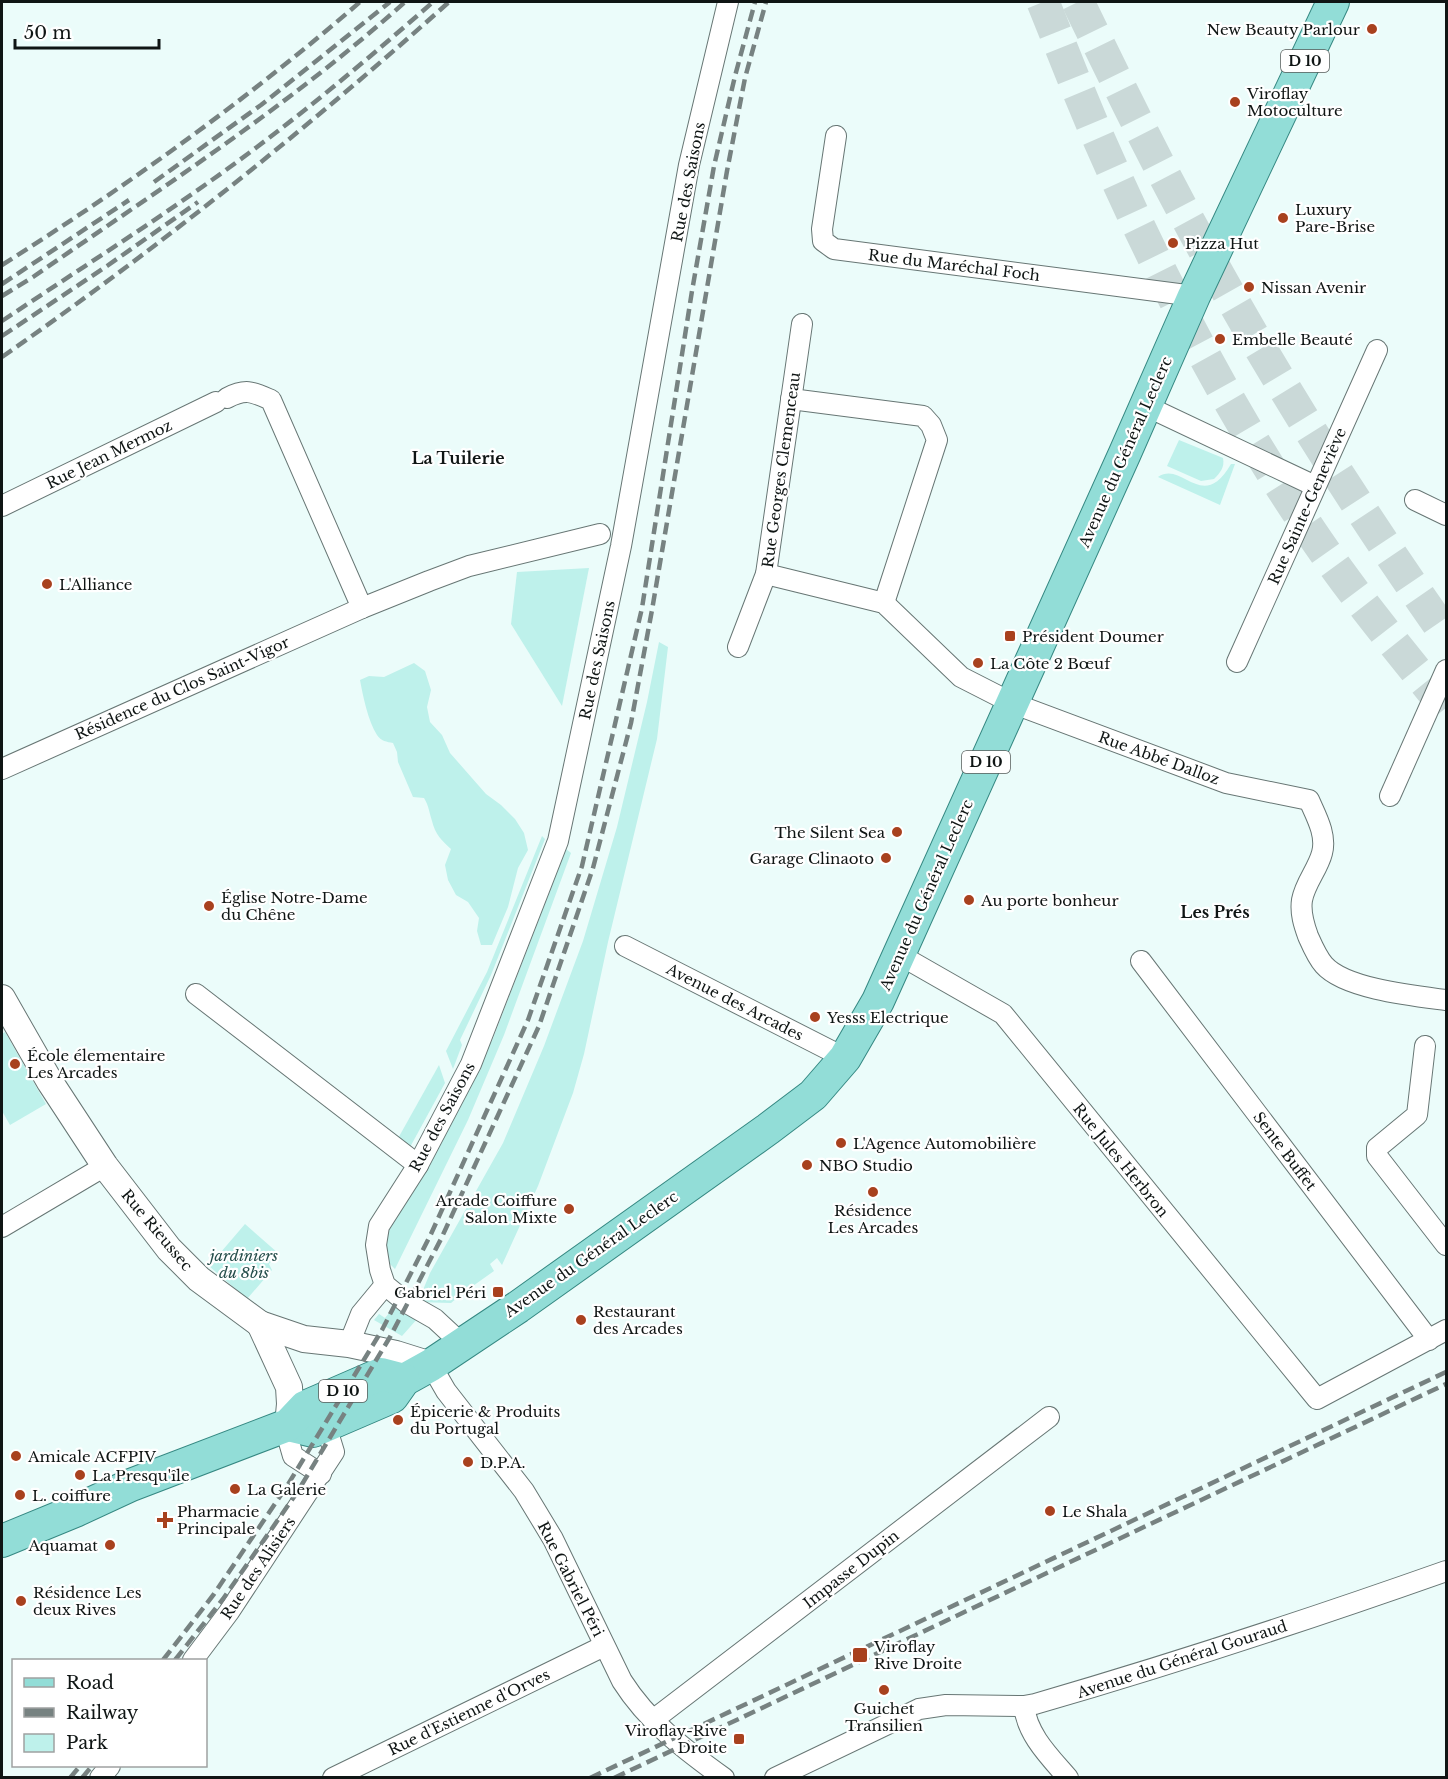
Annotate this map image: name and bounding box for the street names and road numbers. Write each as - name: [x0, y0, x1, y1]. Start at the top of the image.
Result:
- road number: D 10: [1281, 50, 1329, 72]
- street label: Rue des Saisons: [667, 120, 709, 243]
- street label: Rue du Maréchal Foch: [867, 245, 1041, 285]
- street label: Avenue du Général Leclerc: [1074, 354, 1176, 551]
- street label: Rue Georges Clemenceau: [758, 371, 804, 569]
- street label: Rue Jean Mermoz: [43, 415, 175, 493]
- street label: Rue Sainte-Geneviève: [1264, 425, 1350, 587]
- street label: Rue des Saisons: [575, 598, 619, 721]
- street label: Résidence du Clos Saint-Vigor: [72, 632, 293, 744]
- street label: Rue Abbé Dalloz: [1096, 727, 1222, 789]
- road number: D 10: [962, 751, 1010, 773]
- street label: Avenue du Général Leclerc: [875, 797, 977, 994]
- street label: Avenue des Arcades: [662, 959, 807, 1045]
- street label: Rue des Saisons: [405, 1059, 479, 1175]
- street label: Rue Jules Herbron: [1069, 1099, 1173, 1221]
- street label: Sente Buffet: [1249, 1108, 1321, 1194]
- street label: Rue Rieussec: [117, 1185, 197, 1275]
- street label: Avenue du Général Leclerc: [500, 1187, 681, 1322]
- road number: D 10: [319, 1380, 367, 1402]
- street label: Rue des Alisiers: [217, 1513, 300, 1623]
- street label: Rue Gabriel Péri: [534, 1518, 608, 1640]
- street label: Impasse Dupin: [799, 1526, 903, 1612]
- street label: Avenue du Général Gouraud: [1074, 1616, 1289, 1702]
- street label: Rue d'Estienne d'Orves: [385, 1664, 553, 1759]

